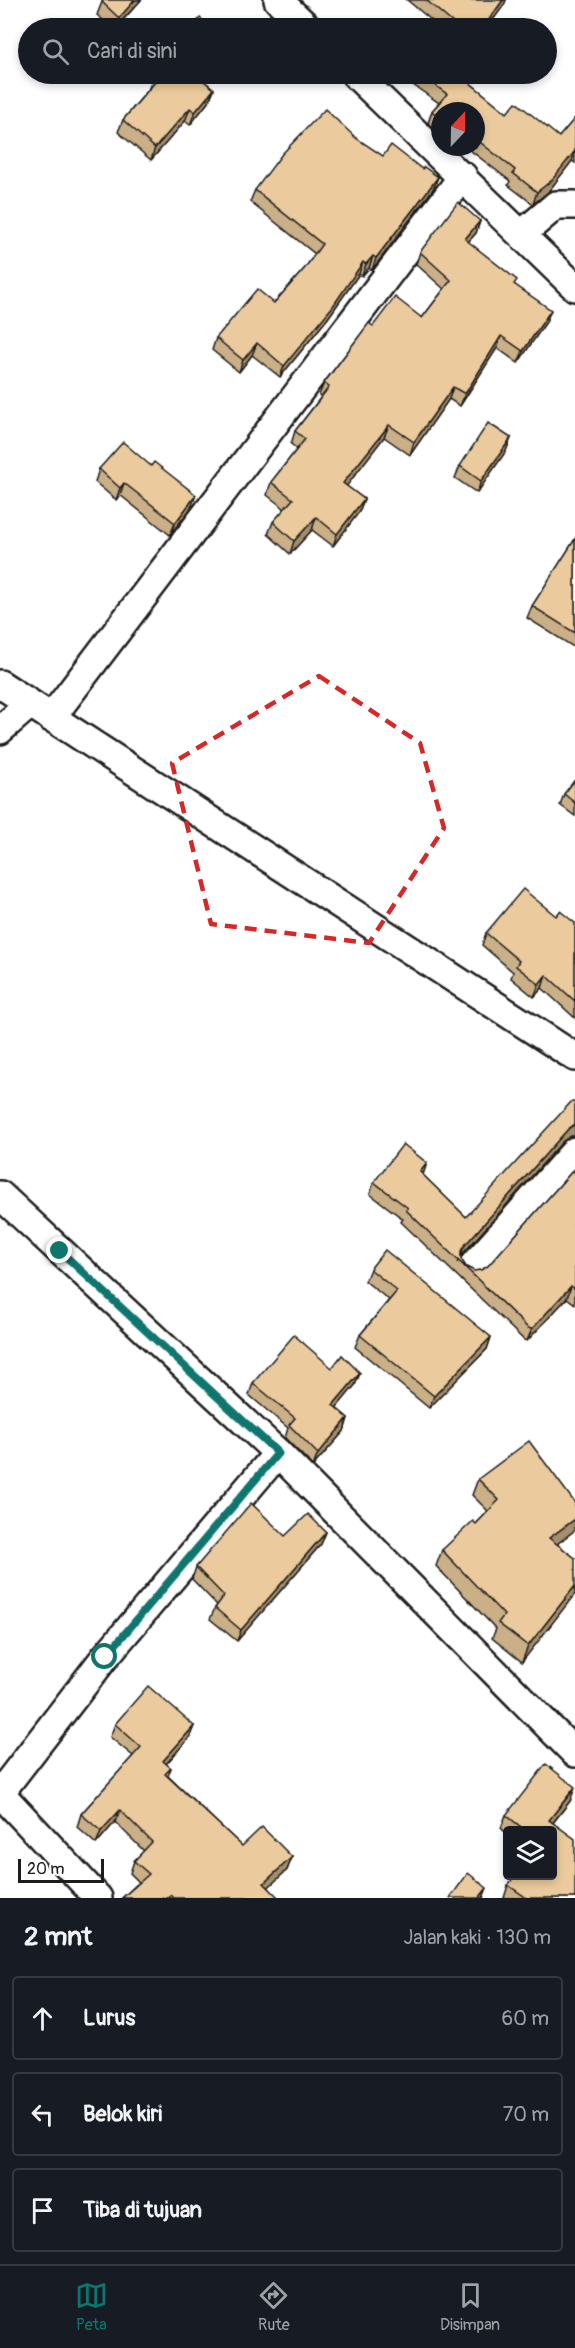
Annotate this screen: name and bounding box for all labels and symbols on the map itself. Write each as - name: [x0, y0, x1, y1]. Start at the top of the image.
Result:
- north arrow: [431, 102, 485, 156]
- route end: [46, 1237, 72, 1263]
- route start: [91, 1643, 117, 1669]
- scale bar: [18, 1856, 104, 1884]

